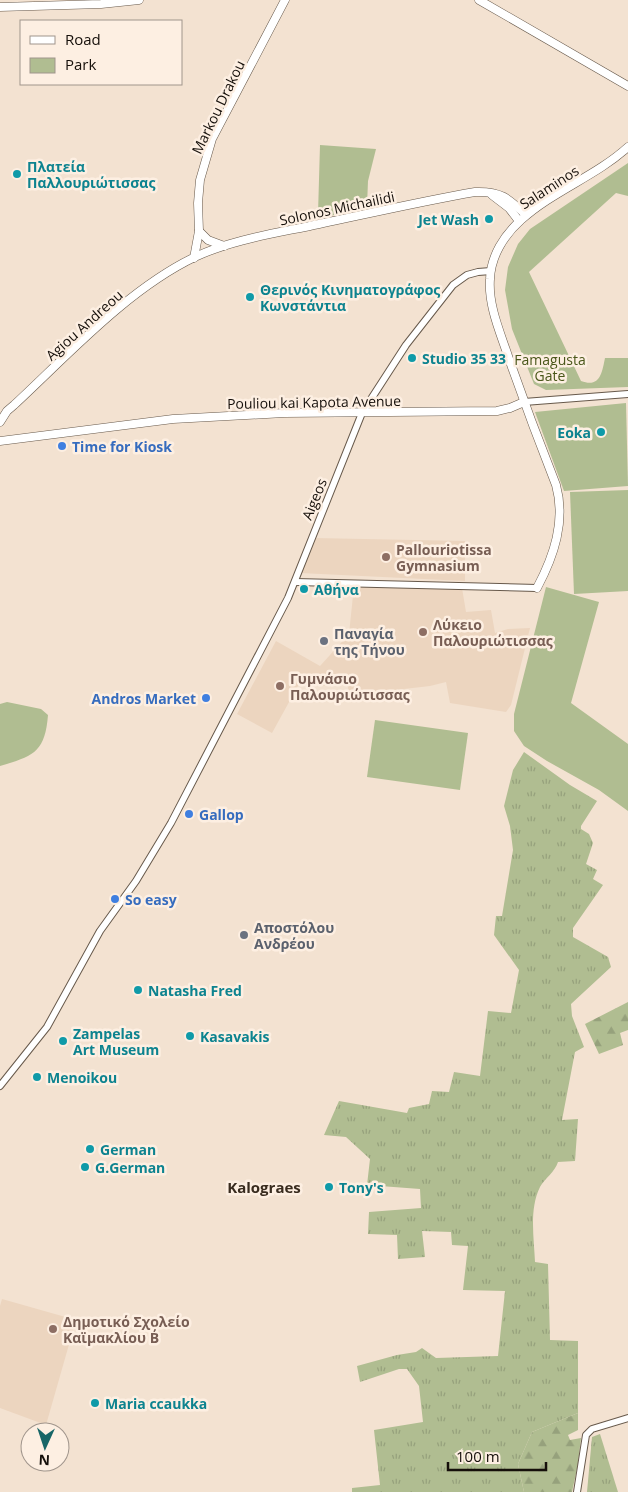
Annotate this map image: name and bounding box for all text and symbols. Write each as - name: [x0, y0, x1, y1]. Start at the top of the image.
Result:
- legend: [20, 20, 182, 85]
- text: Road: [65, 29, 101, 49]
- text: Park: [65, 54, 96, 74]
- street label: Markou Drakou: [187, 57, 249, 157]
- place label: Πλατεία Παλλουριώτισσας: [27, 157, 155, 192]
- street label: Salaminos: [516, 161, 583, 213]
- marker: Πλατεία Παλλουριώτισσας: [11, 168, 23, 180]
- street label: Solonos Michailidi: [278, 187, 396, 229]
- place label: Jet Wash: [416, 210, 479, 229]
- marker: Jet Wash: [483, 213, 495, 225]
- place label: Θερινός Κινηματογράφος Κωνστάντια: [260, 280, 440, 315]
- street label: Agiou Andreou: [42, 285, 126, 365]
- marker: Θερινός Κινηματογράφος Κωνστάντια: [244, 291, 256, 303]
- place label: Studio 35 33: [422, 349, 506, 368]
- park label: Famagusta Gate: [514, 350, 586, 385]
- marker: Studio 35 33: [406, 352, 418, 364]
- street label: Pouliou kai Kapota Avenue: [227, 391, 401, 413]
- place label: Eoka: [557, 423, 591, 442]
- marker: Eoka: [595, 426, 607, 438]
- place label: Time for Kiosk: [72, 437, 172, 456]
- marker: Time for Kiosk: [56, 440, 68, 452]
- street label: Aigeos: [297, 475, 331, 522]
- place label: Pallouriotissa Gymnasium: [396, 540, 492, 575]
- marker: Pallouriotissa Gymnasium: [380, 551, 392, 563]
- place label: Αθήνα: [314, 580, 359, 599]
- marker: Αθήνα: [298, 583, 310, 595]
- place label: Λύκειο Παλουριώτισσας: [433, 615, 553, 650]
- place label: Παναγία της Τήνου: [334, 624, 405, 659]
- marker: Λύκειο Παλουριώτισσας: [417, 626, 429, 638]
- marker: Παναγία της Τήνου: [318, 635, 330, 647]
- place label: Γυμνάσιο Παλουριώτισσας: [290, 669, 410, 704]
- marker: Γυμνάσιο Παλουριώτισσας: [274, 680, 286, 692]
- place label: Andros Market: [92, 689, 196, 708]
- marker: Andros Market: [200, 692, 212, 704]
- place label: Gallop: [199, 805, 244, 824]
- marker: Gallop: [183, 808, 195, 820]
- place label: So easy: [125, 890, 177, 909]
- marker: So easy: [109, 893, 121, 905]
- place label: Αποστόλου Ανδρέου: [254, 918, 334, 953]
- marker: Αποστόλου Ανδρέου: [238, 929, 250, 941]
- place label: Natasha Fred: [148, 981, 242, 1000]
- marker: Natasha Fred: [132, 984, 144, 996]
- place label: Zampelas Art Museum: [73, 1024, 159, 1059]
- place label: Kasavakis: [200, 1027, 270, 1046]
- marker: Kasavakis: [184, 1030, 196, 1042]
- marker: Zampelas Art Museum: [57, 1035, 69, 1047]
- place label: Menoikou: [47, 1068, 117, 1087]
- marker: Menoikou: [31, 1071, 43, 1083]
- place label: German: [100, 1140, 156, 1159]
- marker: German: [84, 1143, 96, 1155]
- place label: G.German: [95, 1158, 165, 1177]
- marker: G.German: [79, 1161, 91, 1173]
- district label: Kalograes: [227, 1177, 301, 1197]
- place label: Tony's: [339, 1178, 384, 1197]
- marker: Tony's: [323, 1181, 335, 1193]
- place label: Δημοτικό Σχολείο Καϊμακλίου Β΄: [63, 1312, 190, 1347]
- marker: Δημοτικό Σχολείο Καϊμακλίου Β΄: [47, 1323, 59, 1335]
- place label: Maria ccaukka: [105, 1394, 207, 1413]
- marker: Maria ccaukka: [89, 1397, 101, 1409]
- north arrow: [20, 1422, 70, 1472]
- scale bar: [448, 1440, 546, 1472]
- text: 100 m: [456, 1446, 500, 1466]
- text: N: [38, 1451, 50, 1470]

